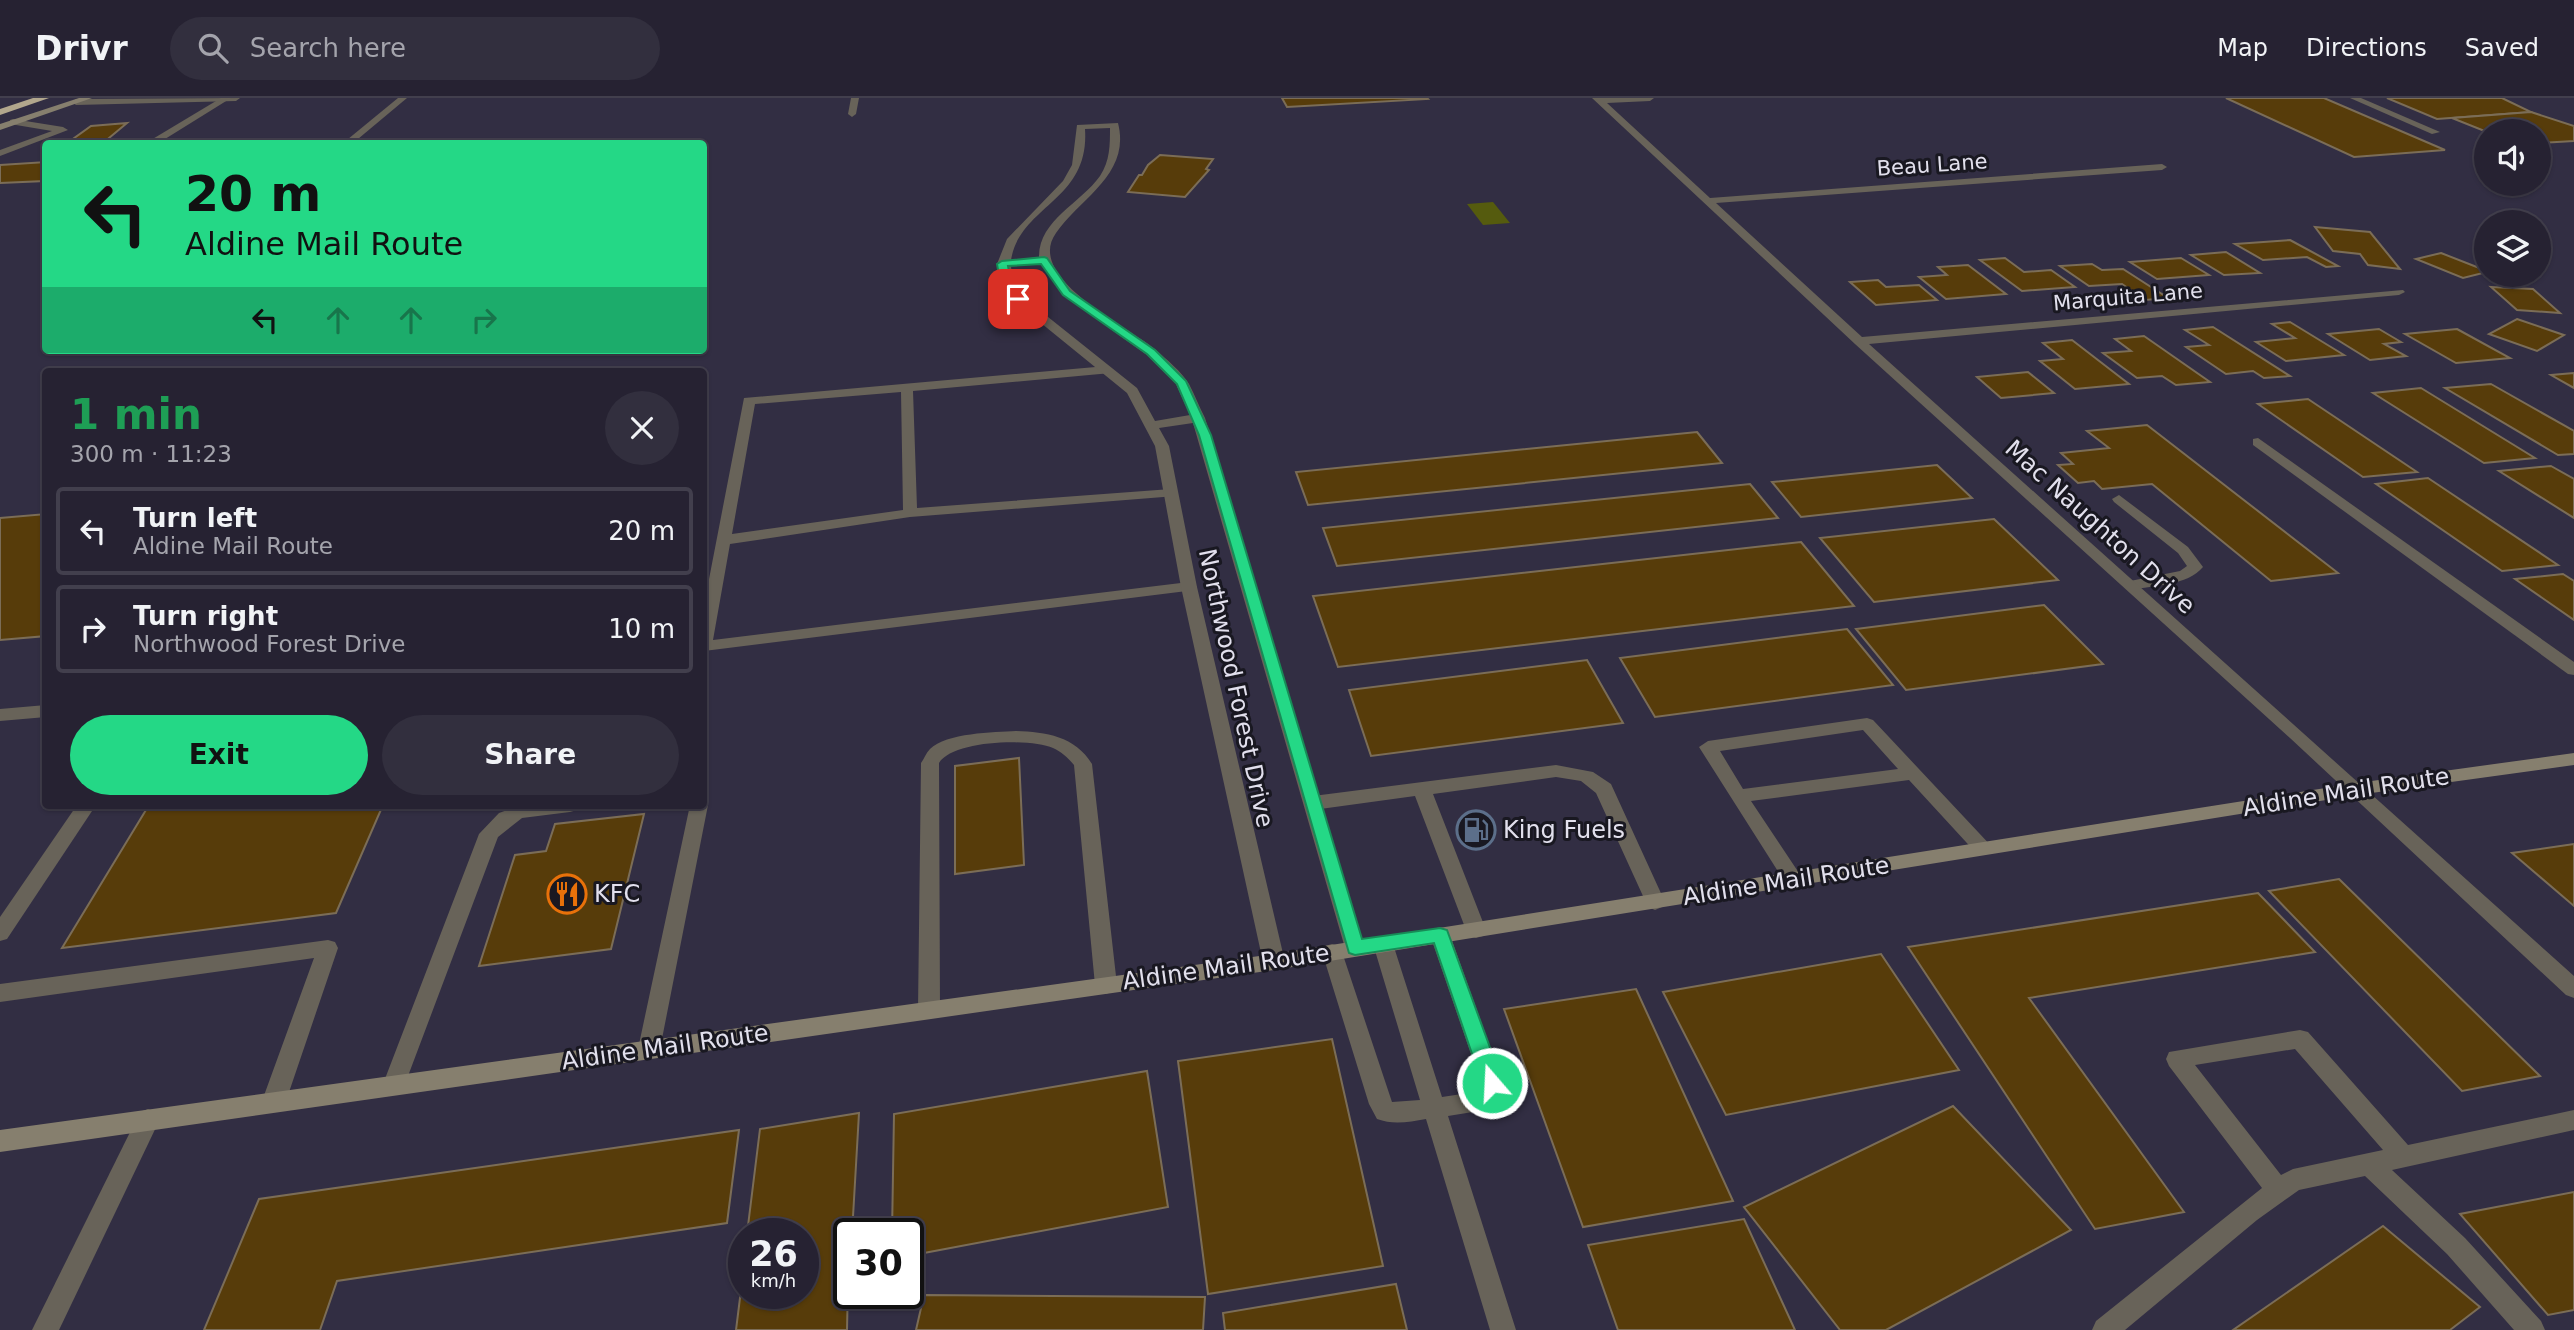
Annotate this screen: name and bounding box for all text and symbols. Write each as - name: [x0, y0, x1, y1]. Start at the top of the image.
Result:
- search box: [170, 17, 660, 80]
- text: Drivr: [35, 29, 128, 68]
- icon: search: [194, 29, 232, 67]
- text: Search here: [250, 33, 406, 63]
- text: Map: [2217, 34, 2268, 62]
- text: Directions: [2306, 34, 2427, 62]
- text: Saved: [2465, 34, 2539, 62]
- map controls: [2474, 119, 2551, 287]
- button: sound: [2474, 119, 2551, 196]
- street label: Beau Lane: [1876, 149, 1988, 181]
- text: 20 m: [185, 166, 321, 223]
- icon: left: [70, 168, 161, 259]
- button: layers: [2474, 210, 2551, 287]
- text: Aldine Mail Route: [185, 225, 463, 263]
- pin: [988, 269, 1048, 329]
- street label: Marquita Lane: [2052, 278, 2204, 316]
- icon: arrive: [999, 280, 1037, 318]
- icon: left: [246, 301, 284, 339]
- icon: ahead: [319, 301, 357, 339]
- icon: ahead: [392, 301, 430, 339]
- icon: right: [465, 301, 503, 339]
- text: 1 min: [70, 390, 202, 439]
- button: close: [605, 391, 679, 465]
- street label: Mac Naughton Drive: [1999, 434, 2201, 620]
- text: 300 m · 11:23: [70, 441, 232, 467]
- text: Turn left: [133, 503, 257, 533]
- icon: left: [74, 512, 112, 550]
- text: 20 m: [608, 516, 675, 546]
- text: Aldine Mail Route: [133, 533, 333, 559]
- street label: Northwood Forest Drive: [1193, 546, 1279, 830]
- text: Turn right: [133, 601, 278, 631]
- icon: right: [74, 610, 112, 648]
- text: 10 m: [608, 614, 675, 644]
- text: Northwood Forest Drive: [133, 631, 405, 657]
- button: Exit: [70, 715, 368, 795]
- button: Share: [382, 715, 679, 795]
- street label: Aldine Mail Route: [2241, 762, 2451, 822]
- fuel station icon: King Fuels: [1455, 809, 1497, 851]
- place label: King Fuels: [1503, 816, 1625, 844]
- street label: Aldine Mail Route: [1681, 851, 1891, 911]
- restaurant icon: KFC: [546, 873, 588, 915]
- place label: KFC: [594, 880, 640, 908]
- street label: Aldine Mail Route: [1121, 939, 1331, 995]
- street label: Aldine Mail Route: [560, 1019, 770, 1075]
- position arrow: [1455, 1046, 1529, 1120]
- speed limit sign: 30: [833, 1218, 924, 1309]
- text: 26: [749, 1234, 798, 1274]
- text: km/h: [751, 1270, 796, 1291]

